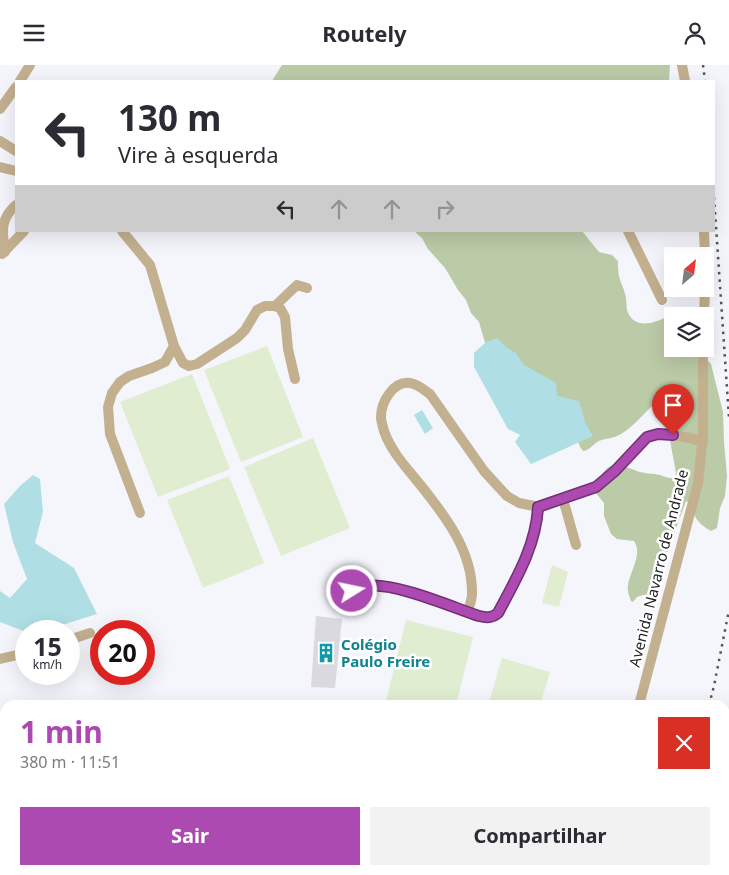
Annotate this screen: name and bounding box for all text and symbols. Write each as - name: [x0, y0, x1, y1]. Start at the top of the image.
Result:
- text: Routely: [322, 18, 407, 48]
- icon: menu: [20, 19, 48, 47]
- icon: person: [681, 19, 709, 47]
- text: 130 m: [118, 94, 221, 141]
- icon: left: [35, 100, 100, 165]
- text: Vire à esquerda: [118, 139, 279, 169]
- icon: left: [272, 195, 300, 223]
- icon: ahead: [325, 195, 353, 223]
- icon: ahead: [378, 195, 406, 223]
- icon: right: [431, 195, 459, 223]
- north arrow: [664, 247, 714, 297]
- map controls: [664, 247, 714, 357]
- button: layers: [664, 307, 714, 357]
- pin: [652, 384, 694, 435]
- icon: arrive: [659, 391, 687, 419]
- street label: Avenida Navarro de Andrade: [624, 467, 692, 669]
- position arrow: [325, 564, 377, 616]
- speed limit sign: 20: [90, 620, 155, 685]
- text: 15: [33, 629, 62, 663]
- place label: Colégio Paulo Freire: [341, 634, 430, 671]
- building icon: Colégio Paulo Freire: [315, 642, 337, 664]
- text: km/h: [33, 656, 62, 673]
- text: 1 min: [20, 711, 103, 752]
- button: close: [658, 717, 710, 769]
- text: 380 m · 11:51: [20, 751, 120, 773]
- button: Sair: [20, 807, 360, 865]
- button: Compartilhar: [370, 807, 710, 865]

